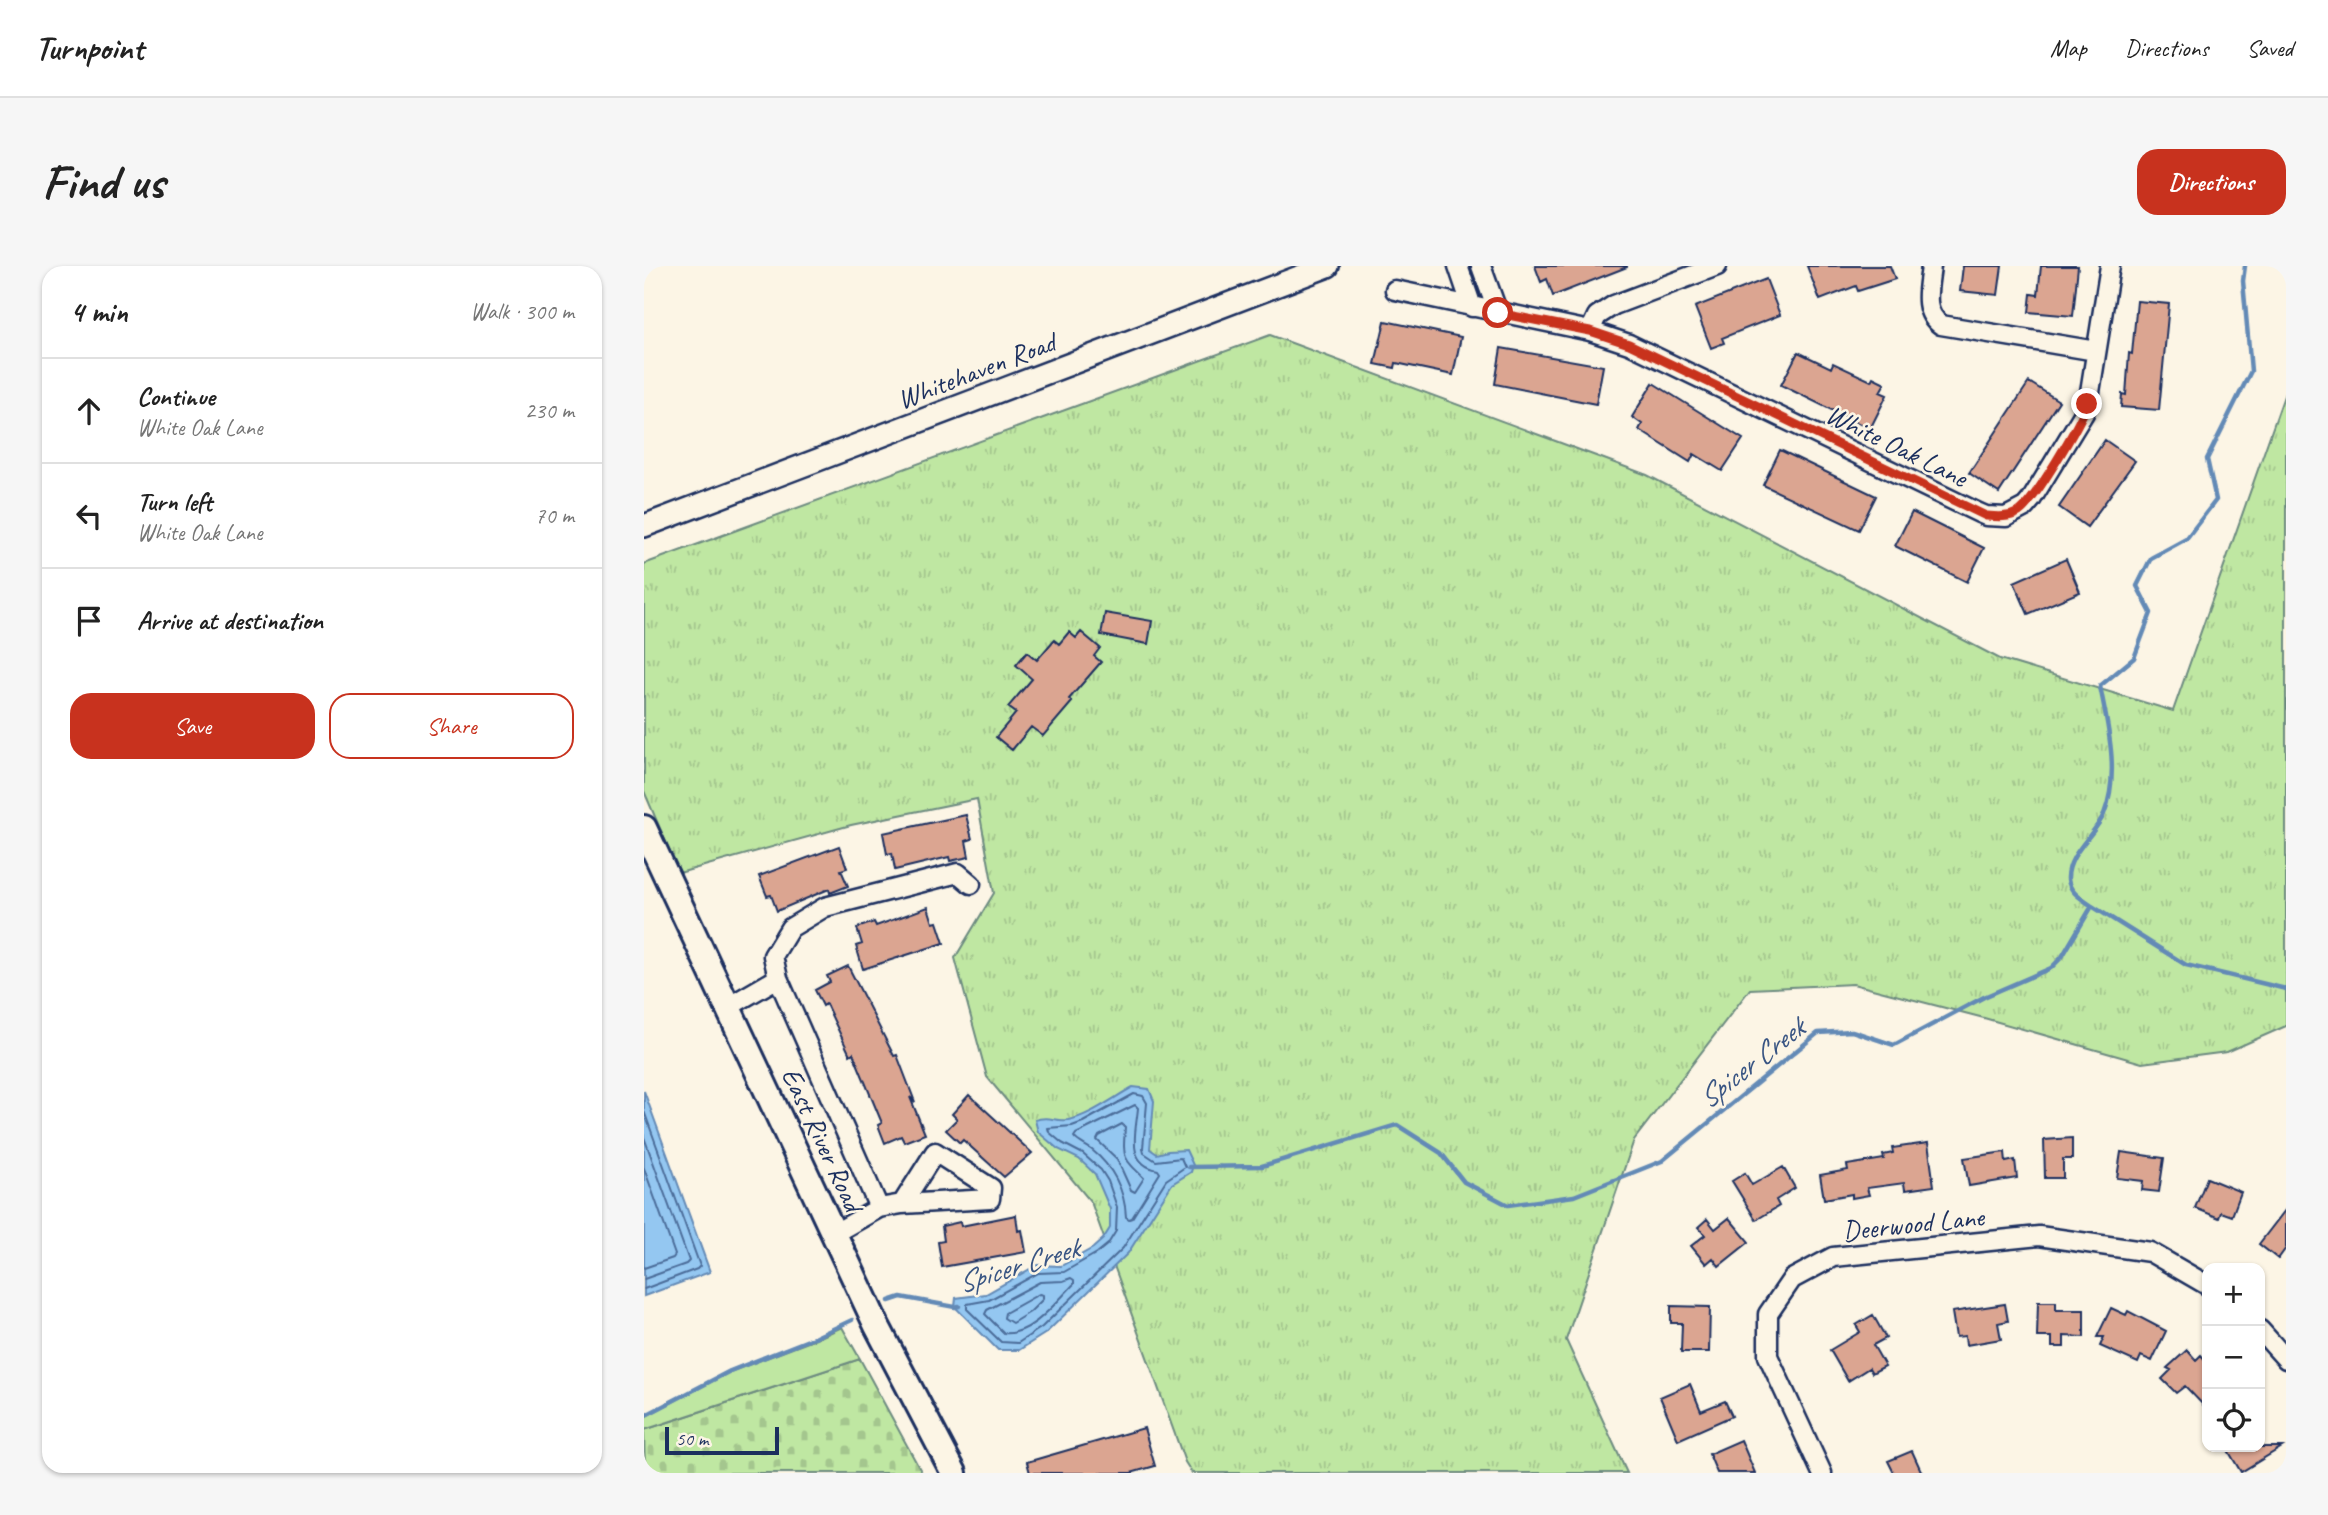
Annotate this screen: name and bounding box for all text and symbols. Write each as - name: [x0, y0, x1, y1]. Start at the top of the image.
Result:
- text: Turnpoint: [35, 27, 143, 69]
- text: Map: [2050, 33, 2087, 63]
- text: Directions: [2125, 33, 2208, 63]
- text: Saved: [2246, 33, 2293, 63]
- button: Directions: [2137, 149, 2286, 215]
- text: Find us: [42, 151, 164, 213]
- text: 4 min: [70, 293, 127, 331]
- text: Walk · 300 m: [470, 297, 574, 326]
- route start: [1482, 297, 1513, 328]
- street label: Whitehaven Road: [892, 323, 1064, 417]
- text: Continue: [137, 380, 215, 413]
- route end: [2071, 388, 2102, 419]
- icon: ahead: [70, 392, 108, 430]
- text: 230 m: [525, 396, 574, 425]
- street label: White Oak Lane: [1821, 396, 1975, 495]
- text: White Oak Lane: [137, 413, 262, 442]
- text: Turn left: [137, 485, 212, 518]
- icon: left: [70, 497, 108, 535]
- text: 70 m: [535, 501, 574, 530]
- text: White Oak Lane: [137, 518, 262, 547]
- icon: arrive: [70, 602, 108, 640]
- text: Arrive at destination: [137, 604, 323, 637]
- button: Save: [70, 693, 315, 759]
- button: Share: [329, 693, 574, 759]
- water label: Spicer Creek: [1690, 1006, 1816, 1117]
- street label: East River Road: [774, 1062, 873, 1220]
- street label: Deerwood Lane: [1841, 1198, 1987, 1248]
- water label: Spicer Creek: [953, 1227, 1088, 1301]
- map controls: [2202, 1263, 2265, 1452]
- button: +: [2202, 1263, 2265, 1326]
- button: −: [2202, 1326, 2265, 1389]
- button: locate: [2202, 1389, 2265, 1452]
- scale bar: [665, 1424, 779, 1456]
- text: 50 m: [676, 1427, 708, 1451]

